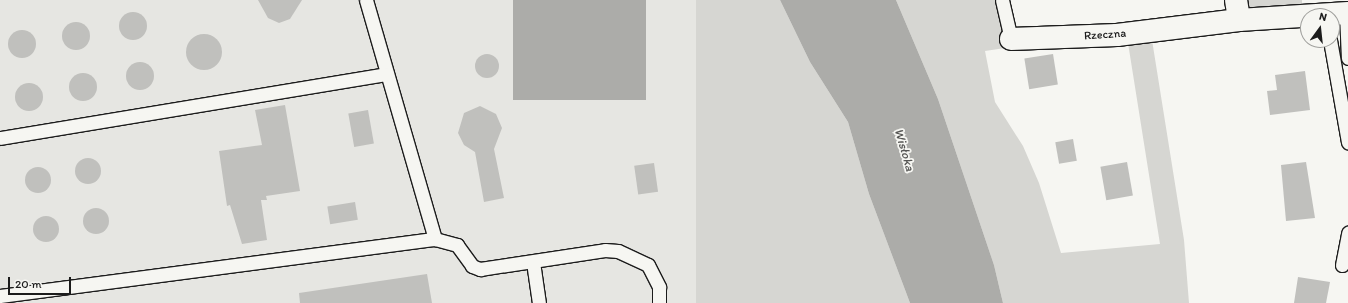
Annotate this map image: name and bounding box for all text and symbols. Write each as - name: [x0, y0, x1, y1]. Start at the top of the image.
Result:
- north arrow: [1300, 8, 1340, 48]
- text: N: [1318, 10, 1328, 24]
- street label: Rzeczna: [1083, 26, 1127, 44]
- water label: Wisłoka: [890, 127, 918, 173]
- scale bar: [10, 269, 73, 295]
- text: 20 m: [15, 277, 42, 291]

